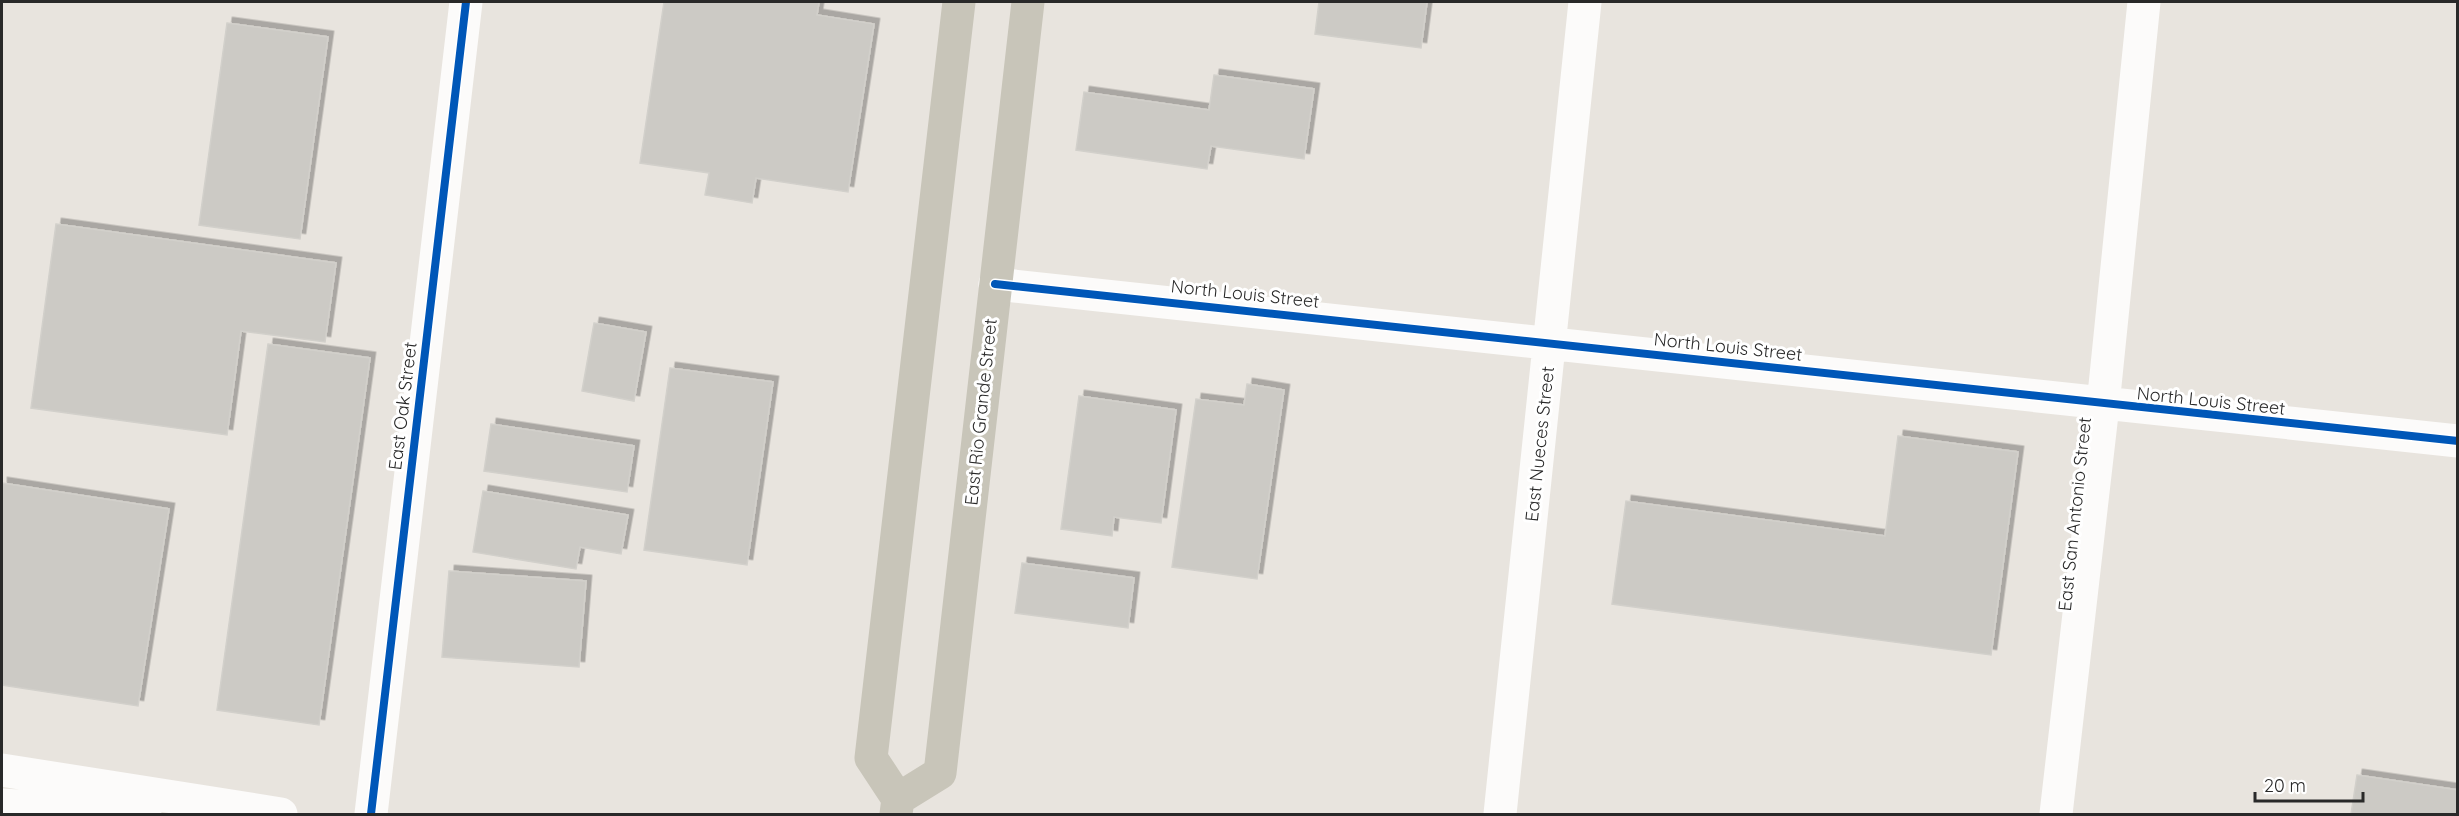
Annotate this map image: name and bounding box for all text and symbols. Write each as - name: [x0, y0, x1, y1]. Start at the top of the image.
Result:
- street label: North Louis Street: [1170, 274, 1320, 313]
- street label: East Rio Grande Street: [959, 317, 1002, 507]
- street label: North Louis Street: [1653, 327, 1803, 366]
- street label: East Oak Street: [383, 341, 422, 471]
- street label: East Nueces Street: [1520, 365, 1559, 523]
- street label: North Louis Street: [2136, 381, 2286, 420]
- street label: East San Antonio Street: [2053, 416, 2096, 612]
- scale bar: [2255, 765, 2363, 803]
- text: 20 m: [2264, 774, 2306, 797]

